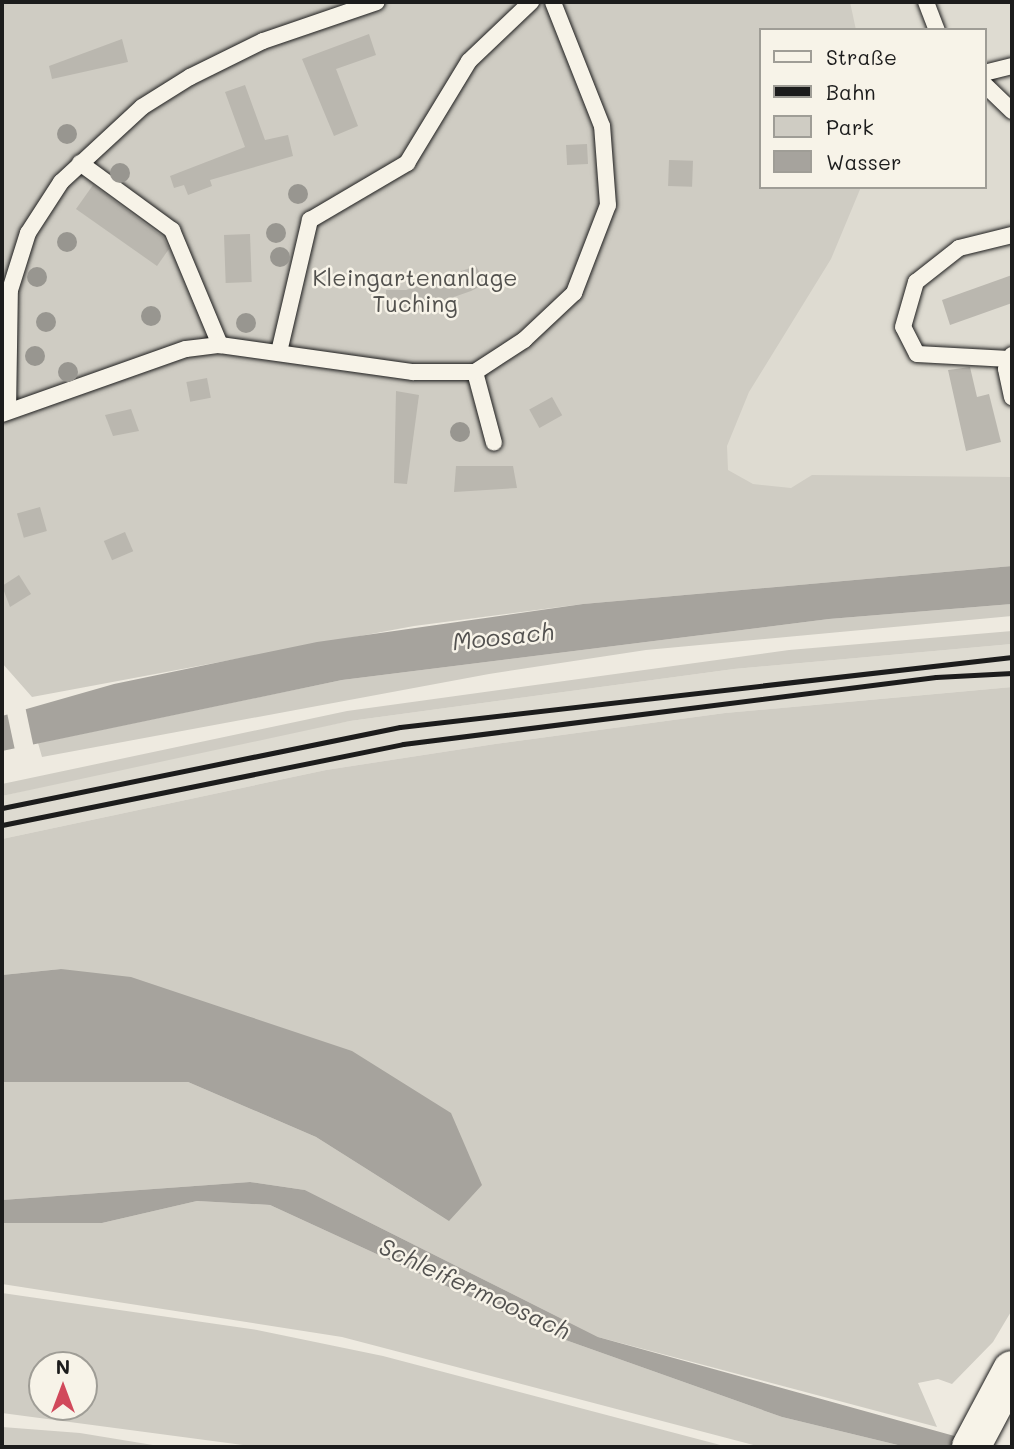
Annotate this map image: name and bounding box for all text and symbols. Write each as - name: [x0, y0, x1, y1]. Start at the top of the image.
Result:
- legend: [758, 28, 986, 189]
- text: Straße: [826, 43, 897, 70]
- text: Bahn: [826, 78, 876, 105]
- text: Park: [826, 113, 874, 140]
- text: Wasser: [826, 148, 901, 175]
- park label: Kleingartenanlage Tuching: [313, 263, 517, 317]
- water label: Moosach: [451, 616, 555, 656]
- water label: Schleifermoosach: [375, 1231, 575, 1345]
- north arrow: [28, 1351, 98, 1421]
- text: N: [56, 1354, 70, 1379]

